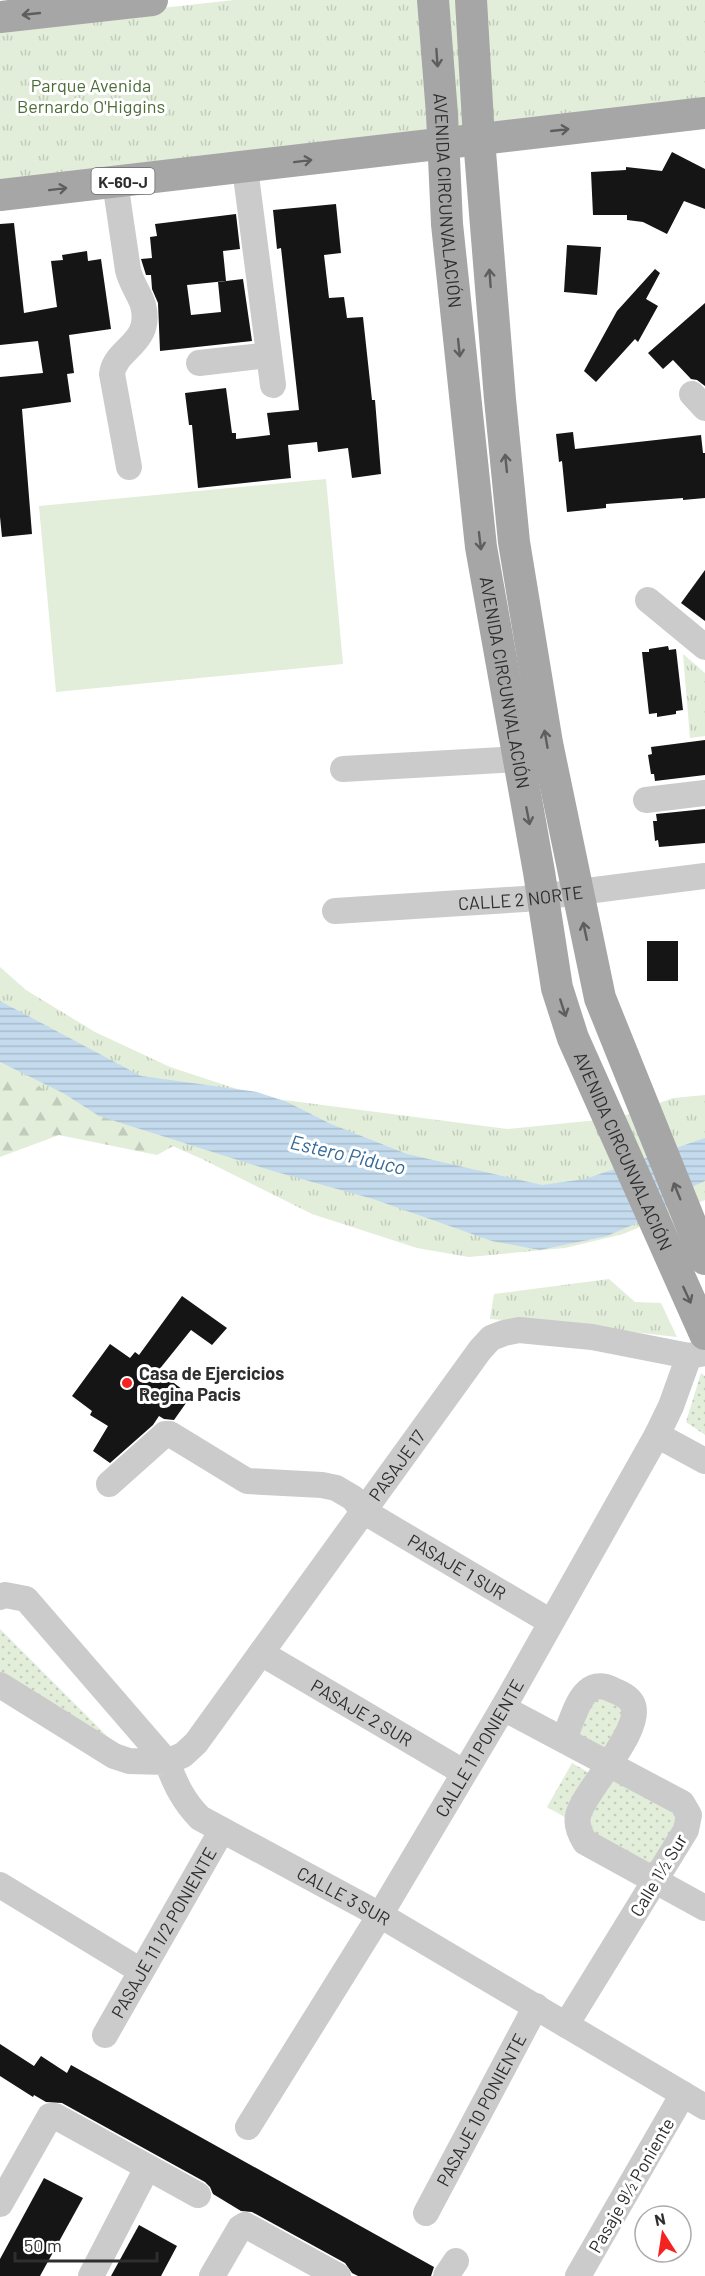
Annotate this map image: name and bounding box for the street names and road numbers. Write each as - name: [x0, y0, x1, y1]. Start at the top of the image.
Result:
- street label: AVENIDA CIRCUNVALACIÓN: [429, 92, 467, 309]
- road number: K-60-J: [92, 168, 154, 194]
- street label: AVENIDA CIRCUNVALACIÓN: [475, 575, 535, 791]
- street label: CALLE 2 NORTE: [457, 881, 584, 914]
- street label: AVENIDA CIRCUNVALACIÓN: [569, 1048, 677, 1254]
- street label: PASAJE 17: [364, 1425, 430, 1505]
- street label: PASAJE 1 SUR: [404, 1529, 510, 1604]
- street label: PASAJE 2 SUR: [307, 1674, 416, 1751]
- street label: CALLE 11 PONIENTE: [430, 1675, 528, 1821]
- street label: Calle 1½ Sur: [625, 1829, 691, 1920]
- street label: PASAJE 11 1/2 PONIENTE: [106, 1843, 221, 2022]
- street label: CALLE 3 SUR: [293, 1861, 394, 1930]
- street label: PASAJE 10 PONIENTE: [431, 2029, 531, 2190]
- street label: Pasaje 9½ Poniente: [583, 2114, 679, 2256]

